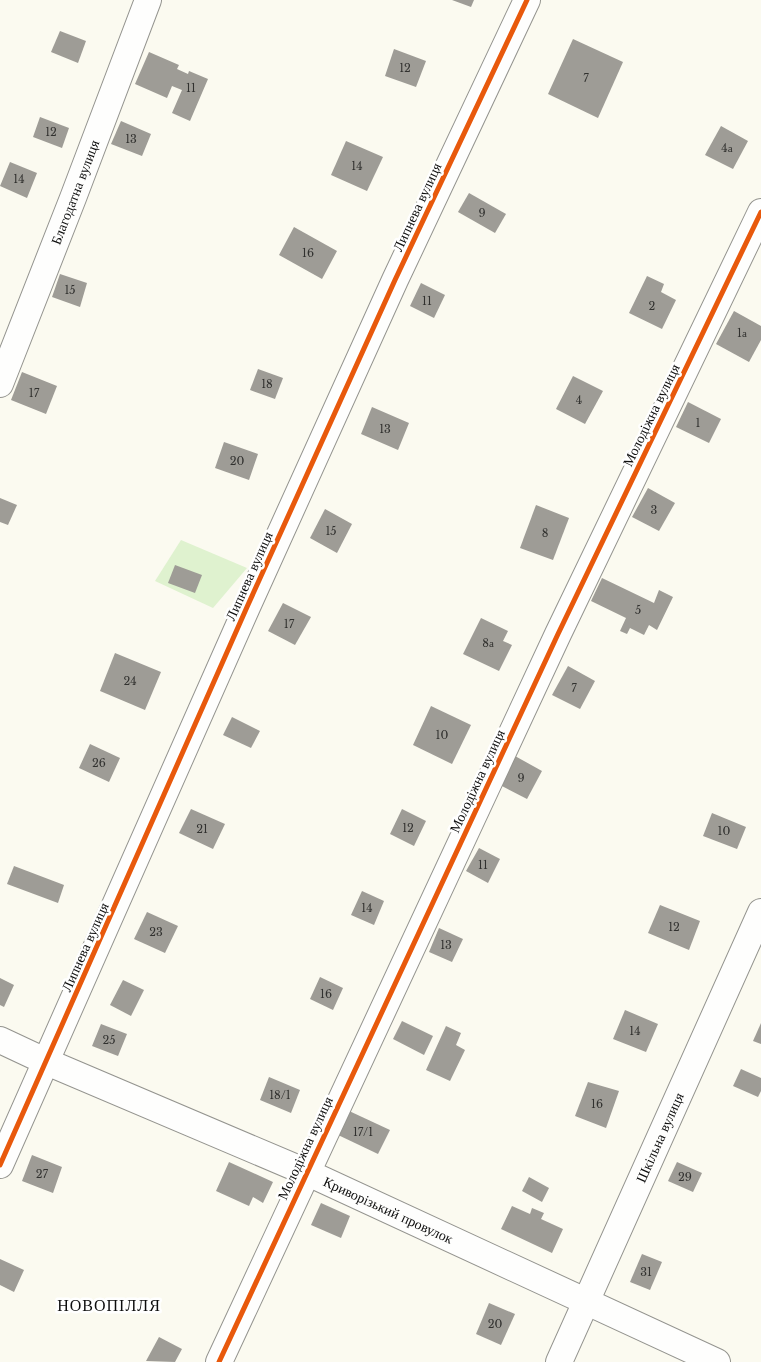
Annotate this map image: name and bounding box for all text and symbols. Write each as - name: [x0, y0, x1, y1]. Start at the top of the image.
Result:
- house number: 12: [399, 61, 411, 75]
- house number: 7: [583, 71, 589, 85]
- house number: 11: [186, 81, 196, 95]
- house number: 12: [45, 125, 57, 139]
- house number: 13: [125, 132, 137, 146]
- street label: Благодатна вулиця: [47, 137, 103, 247]
- house number: 4а: [721, 141, 733, 155]
- house number: 14: [351, 159, 363, 173]
- street label: Липнева вулиця: [389, 159, 446, 254]
- house number: 14: [13, 172, 25, 186]
- house number: 9: [478, 206, 486, 220]
- house number: 16: [302, 246, 314, 260]
- house number: 15: [64, 283, 76, 297]
- house number: 11: [422, 294, 432, 308]
- house number: 2: [649, 299, 656, 313]
- house number: 1а: [737, 326, 747, 340]
- street label: Молодіжна вулиця: [618, 360, 684, 469]
- house number: 18: [261, 377, 273, 391]
- house number: 17: [29, 386, 40, 400]
- house number: 4: [576, 393, 582, 407]
- house number: 1: [696, 416, 701, 430]
- house number: 13: [379, 422, 391, 436]
- house number: 20: [230, 454, 244, 468]
- house number: 3: [651, 503, 658, 517]
- house number: 15: [325, 524, 337, 538]
- house number: 8: [542, 526, 548, 540]
- street label: Липнева вулиця: [221, 528, 277, 623]
- house number: 5: [635, 603, 641, 617]
- house number: 17: [284, 617, 295, 631]
- house number: 8а: [482, 636, 494, 650]
- house number: 24: [123, 674, 137, 688]
- house number: 7: [571, 681, 577, 695]
- street label: Молодіжна вулиця: [445, 726, 509, 835]
- house number: 10: [436, 728, 449, 742]
- house number: 26: [92, 756, 106, 770]
- house number: 9: [517, 771, 525, 785]
- house number: 12: [402, 821, 414, 835]
- house number: 21: [196, 822, 208, 836]
- house number: 10: [718, 824, 731, 838]
- house number: 11: [478, 858, 488, 872]
- street label: Липнева вулиця: [57, 899, 113, 994]
- house number: 14: [361, 901, 373, 915]
- house number: 12: [668, 920, 680, 934]
- house number: 23: [149, 925, 163, 939]
- house number: 13: [440, 938, 452, 952]
- house number: 16: [320, 987, 332, 1001]
- house number: 14: [629, 1024, 641, 1038]
- house number: 25: [102, 1033, 116, 1047]
- house number: 18/1: [269, 1088, 291, 1102]
- street label: Шкільна вулиця: [632, 1089, 688, 1185]
- street label: Молодіжна вулиця: [273, 1093, 337, 1202]
- house number: 16: [591, 1097, 603, 1111]
- house number: 17/1: [353, 1125, 373, 1139]
- house number: 27: [36, 1167, 49, 1181]
- house number: 29: [678, 1170, 692, 1184]
- street label: Криворізький провулок: [321, 1172, 456, 1248]
- house number: 31: [640, 1265, 652, 1279]
- district label: НОВОПІЛЛЯ: [57, 1295, 161, 1315]
- house number: 20: [488, 1317, 502, 1331]

